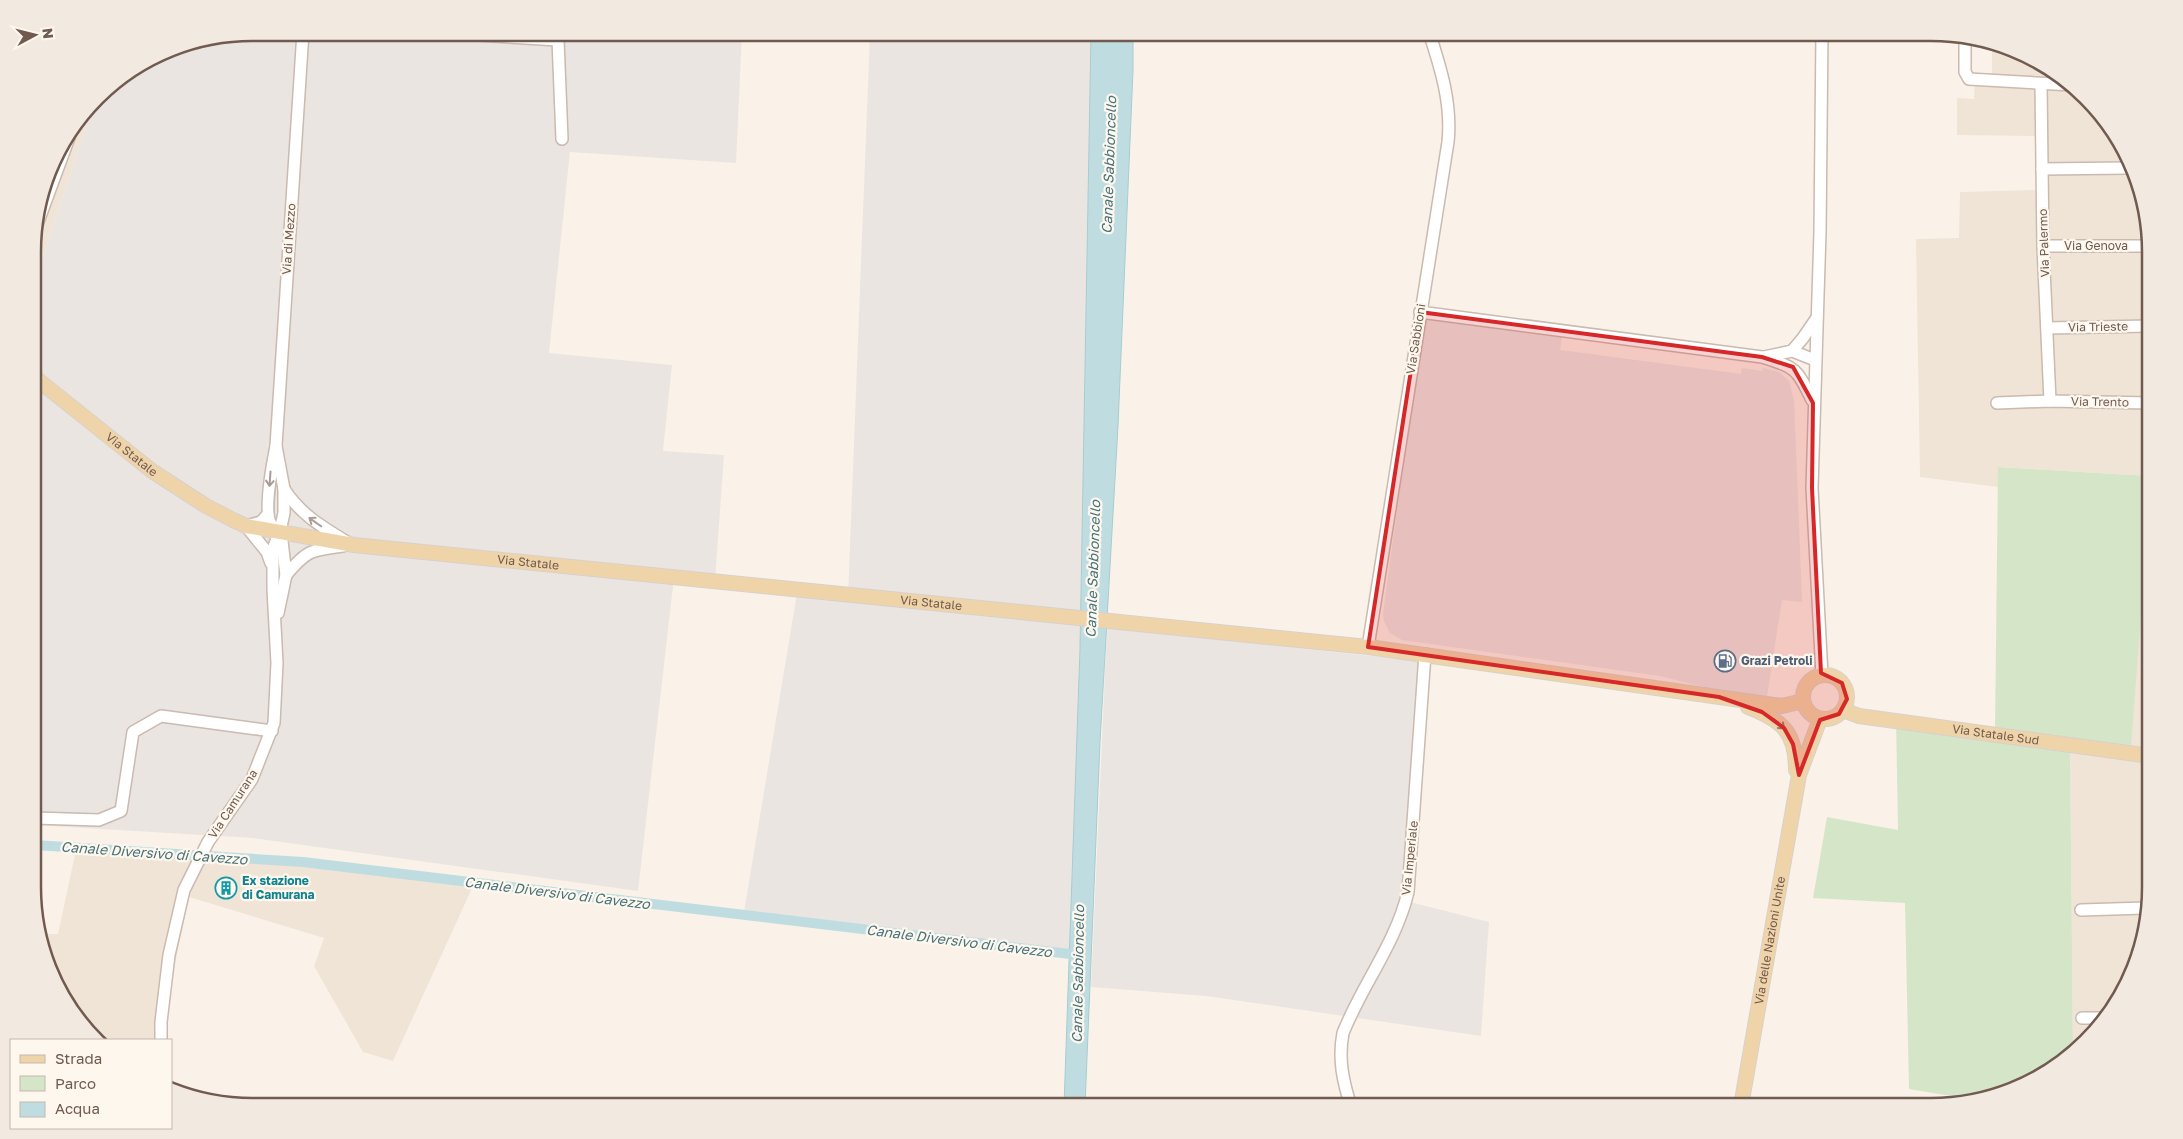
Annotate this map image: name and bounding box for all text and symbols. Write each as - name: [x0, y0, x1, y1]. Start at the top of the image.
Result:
- north arrow: [10, 10, 60, 60]
- text: N: [39, 27, 57, 40]
- water label: Canale Sabbioncello: [1098, 94, 1119, 234]
- street label: Via di Mezzo: [279, 203, 298, 275]
- street label: Via Palermo: [2035, 208, 2052, 278]
- street label: Via Genova: [2064, 238, 2128, 253]
- street label: Via Sabbioni: [1403, 303, 1428, 375]
- street label: Via Trieste: [2068, 318, 2128, 335]
- street label: Via Trento: [2071, 393, 2129, 410]
- street label: Via Statale: [103, 429, 160, 480]
- one-way arrow: [265, 471, 275, 487]
- water label: Canale Sabbioncello: [1082, 498, 1103, 638]
- one-way arrow: [308, 517, 322, 527]
- street label: Via Statale: [496, 551, 560, 573]
- street label: Via Statale: [899, 592, 963, 613]
- fuel station icon: Grazi Petroli: [1713, 649, 1737, 673]
- place label: Grazi Petroli: [1741, 653, 1812, 668]
- one-way arrow: [1772, 718, 1785, 729]
- street label: Via Statale Sud: [1951, 721, 2040, 748]
- street label: Via Camurana: [205, 766, 260, 841]
- street label: Via Imperiale: [1398, 820, 1421, 896]
- water label: Canale Diversivo di Cavezzo: [60, 838, 249, 868]
- place label: Ex stazione di Camurana: [242, 873, 315, 902]
- water label: Canale Diversivo di Cavezzo: [463, 873, 652, 913]
- street label: Via delle Nazioni Unite: [1751, 875, 1788, 1006]
- building icon: Ex stazione di Camurana: [214, 876, 238, 900]
- water label: Canale Sabbioncello: [1068, 903, 1087, 1043]
- water label: Canale Diversivo di Cavezzo: [865, 921, 1054, 961]
- legend: [10, 1039, 172, 1129]
- text: Strada: [55, 1049, 102, 1067]
- text: Parco: [55, 1074, 96, 1092]
- text: Acqua: [55, 1099, 100, 1117]

